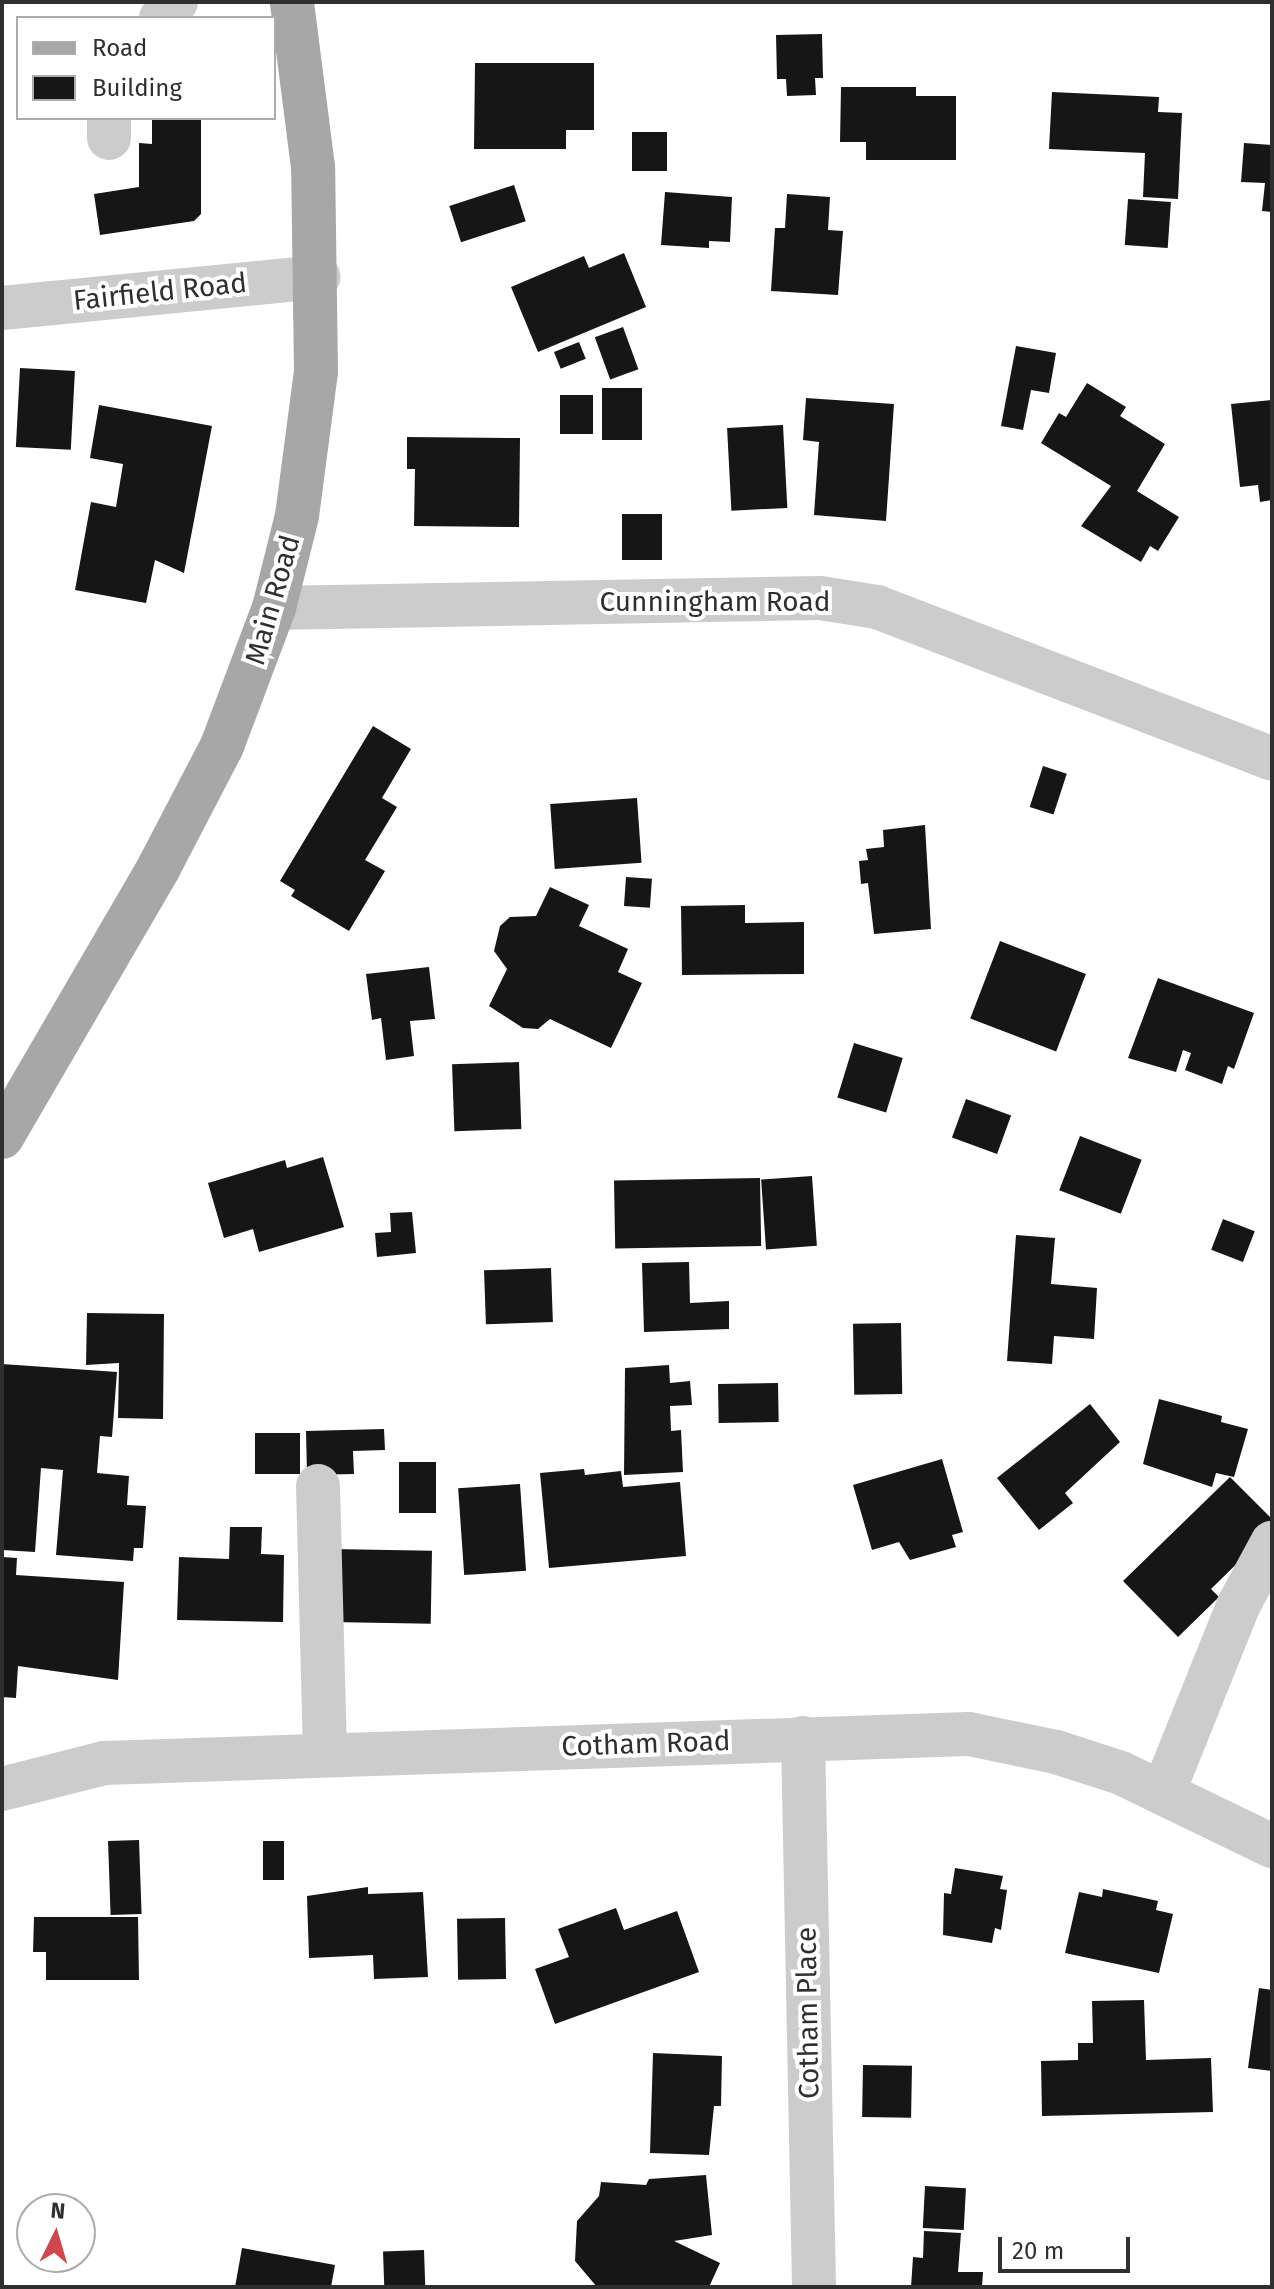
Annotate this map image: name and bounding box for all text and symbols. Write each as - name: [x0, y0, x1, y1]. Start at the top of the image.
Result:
- legend: [16, 16, 276, 120]
- text: Road: [92, 34, 147, 62]
- text: Building: [92, 74, 182, 102]
- street label: Fairfield Road: [72, 266, 248, 318]
- street label: Main Road: [238, 531, 308, 669]
- street label: Cunningham Road: [600, 585, 830, 619]
- street label: Cotham Road: [561, 1724, 731, 1764]
- street label: Cotham Place: [790, 1927, 826, 2099]
- north arrow: [16, 2193, 96, 2273]
- text: N: [50, 2197, 66, 2225]
- scale bar: [1002, 2221, 1134, 2271]
- text: 20 m: [1012, 2237, 1064, 2265]

